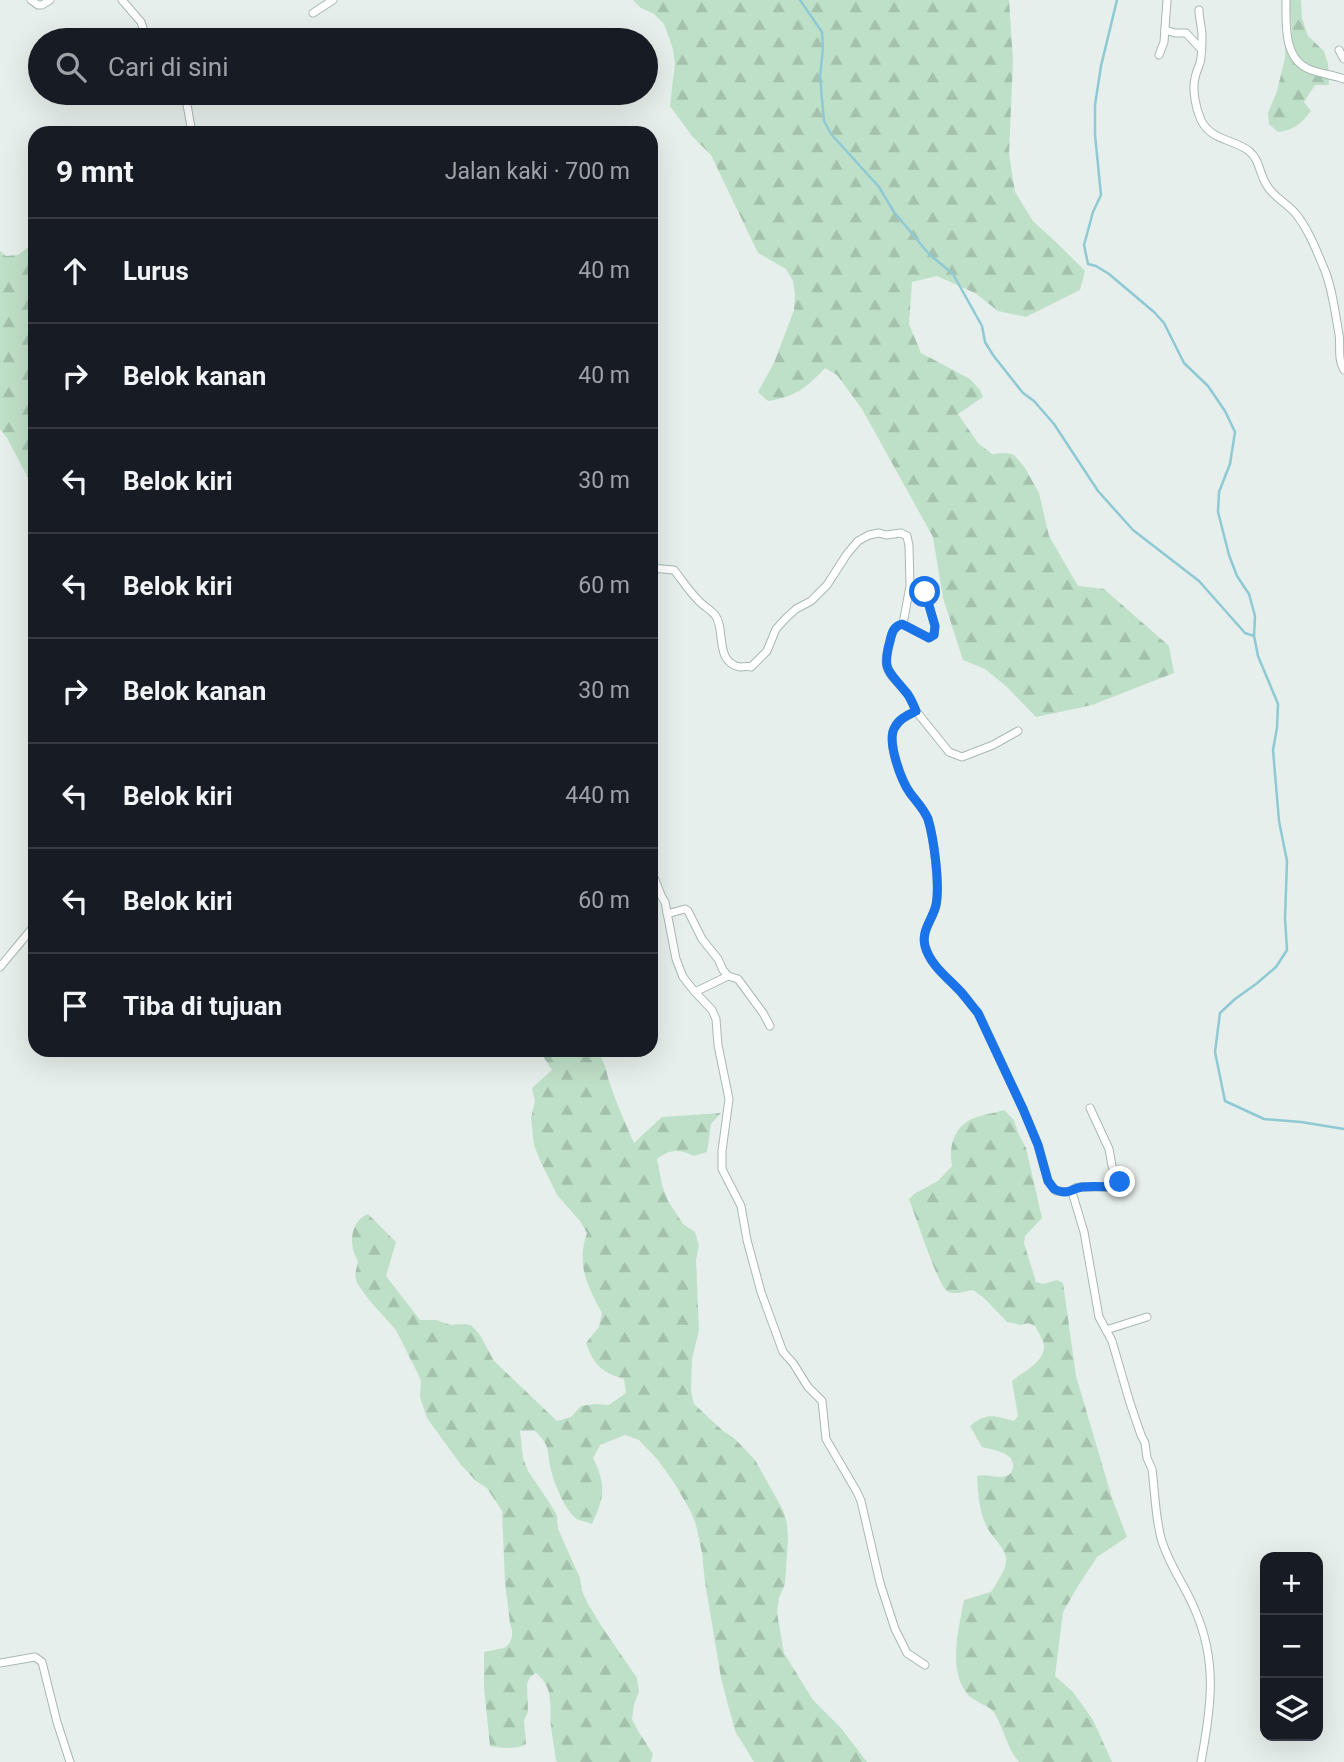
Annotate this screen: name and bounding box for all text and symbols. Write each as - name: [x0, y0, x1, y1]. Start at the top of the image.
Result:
- search box: [28, 28, 658, 105]
- icon: search: [52, 48, 90, 86]
- text: Cari di sini: [108, 52, 229, 82]
- text: 9 mnt: [56, 154, 134, 189]
- text: Jalan kaki · 700 m: [445, 158, 630, 185]
- icon: ahead: [56, 252, 94, 290]
- text: Lurus: [123, 256, 189, 286]
- text: 40 m: [578, 257, 630, 284]
- icon: right: [56, 357, 94, 395]
- text: Belok kanan: [123, 361, 266, 391]
- text: 40 m: [578, 362, 630, 389]
- icon: left: [56, 462, 94, 500]
- text: Belok kiri: [123, 466, 233, 496]
- text: 30 m: [578, 467, 630, 494]
- icon: left: [56, 567, 94, 605]
- text: Belok kiri: [123, 571, 233, 601]
- text: 60 m: [578, 572, 630, 599]
- route start: [909, 576, 940, 607]
- icon: right: [56, 672, 94, 710]
- text: Belok kanan: [123, 676, 266, 706]
- text: 30 m: [578, 677, 630, 704]
- icon: left: [56, 777, 94, 815]
- text: Belok kiri: [123, 781, 233, 811]
- text: 440 m: [565, 782, 630, 809]
- icon: left: [56, 882, 94, 920]
- text: Belok kiri: [123, 886, 233, 916]
- text: 60 m: [578, 887, 630, 914]
- icon: arrive: [56, 987, 94, 1025]
- text: Tiba di tujuan: [123, 991, 282, 1021]
- route end: [1104, 1166, 1135, 1197]
- map controls: [1260, 1552, 1323, 1741]
- button: +: [1260, 1552, 1323, 1615]
- button: −: [1260, 1615, 1323, 1678]
- button: layers: [1260, 1678, 1323, 1741]

